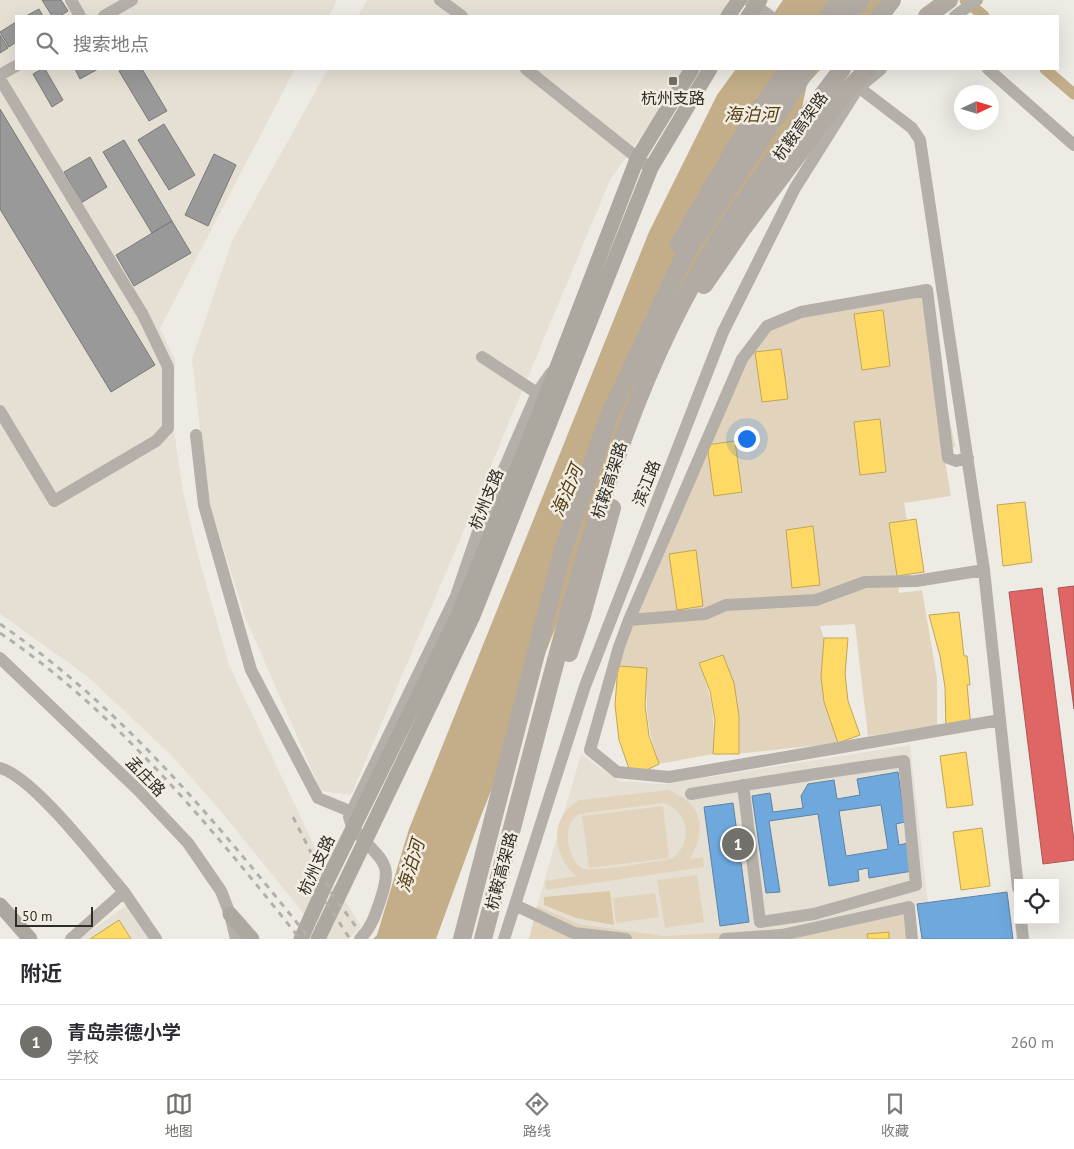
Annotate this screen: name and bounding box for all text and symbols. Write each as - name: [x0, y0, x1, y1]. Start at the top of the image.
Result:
- search box: [15, 15, 1059, 70]
- icon: search: [33, 29, 61, 57]
- text: 搜索地点: [73, 32, 149, 56]
- marker: 杭州支路: [667, 75, 679, 87]
- north arrow: [954, 85, 999, 130]
- place label: 杭州支路: [641, 88, 705, 108]
- street label: 杭鞍高架路: [768, 88, 832, 164]
- water label: 海泊河: [724, 103, 781, 126]
- your location: [734, 426, 760, 452]
- street label: 杭鞍高架路: [587, 439, 631, 521]
- street label: 滨江路: [628, 457, 664, 509]
- water label: 海泊河: [545, 459, 589, 520]
- street label: 杭州支路: [465, 466, 507, 532]
- street label: 孟庄路: [122, 752, 170, 800]
- pin: 1: [722, 825, 754, 863]
- street label: 杭鞍高架路: [481, 830, 521, 912]
- street label: 杭州支路: [293, 832, 339, 898]
- water label: 海泊河: [392, 834, 430, 895]
- map controls: [1014, 879, 1059, 924]
- button: locate: [1014, 879, 1059, 924]
- scale bar: [15, 904, 92, 927]
- text: 50 m: [22, 907, 52, 925]
- text: 附近: [20, 960, 62, 987]
- text: 青岛崇德小学: [67, 1020, 181, 1044]
- text: 1: [31, 1032, 41, 1052]
- text: 260 m: [1011, 1032, 1054, 1052]
- text: 学校: [67, 1047, 99, 1067]
- tab: 地图: [165, 1090, 193, 1140]
- tab: 路线: [523, 1090, 551, 1140]
- tab: 收藏: [881, 1090, 909, 1140]

